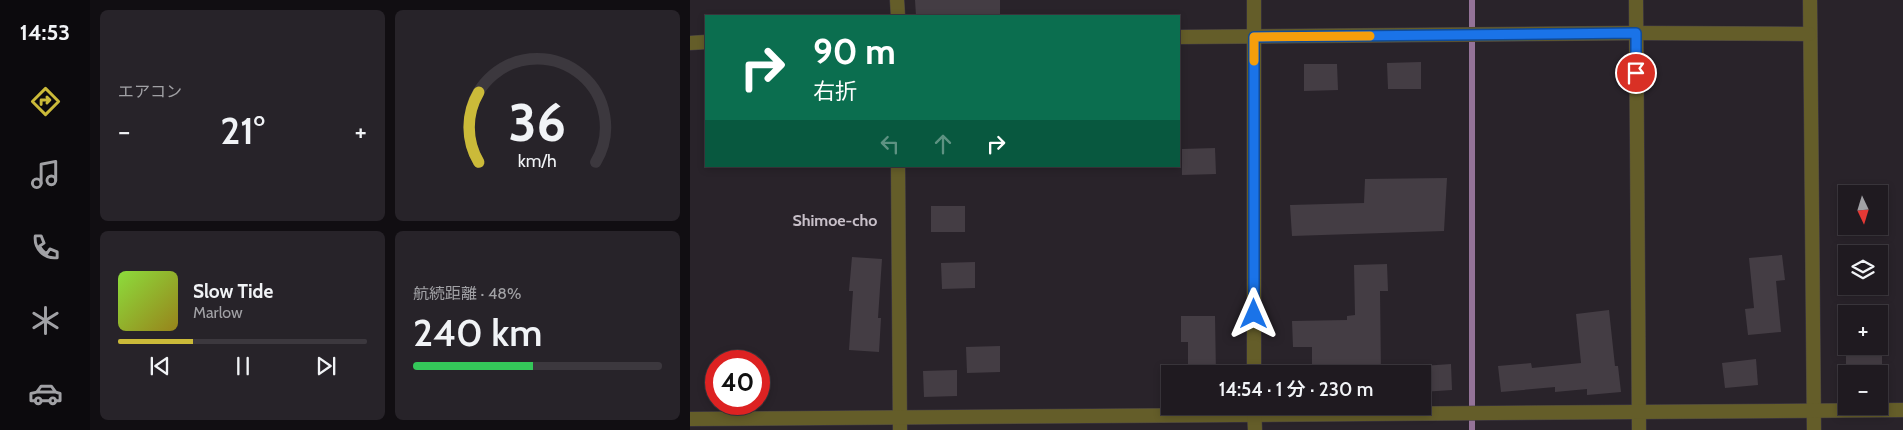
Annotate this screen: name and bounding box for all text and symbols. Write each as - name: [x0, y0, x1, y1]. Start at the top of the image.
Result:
- text: 14:53: [20, 19, 70, 46]
- text: 90 m: [813, 30, 896, 73]
- icon: right: [730, 35, 795, 100]
- pin: [1615, 52, 1657, 94]
- icon: arrive: [1622, 59, 1650, 87]
- text: 右折: [813, 78, 857, 105]
- text: エアコン: [118, 82, 182, 101]
- icon: directions: [28, 84, 63, 119]
- text: 36: [509, 91, 566, 154]
- text: 21°: [220, 107, 265, 154]
- text: −: [118, 114, 130, 148]
- text: +: [355, 114, 367, 148]
- icon: left: [876, 130, 904, 158]
- icon: ahead: [929, 130, 957, 158]
- icon: right: [982, 130, 1010, 158]
- text: km/h: [518, 150, 557, 171]
- icon: music: [28, 157, 63, 192]
- north arrow: [1838, 185, 1888, 235]
- map controls: [1838, 185, 1888, 415]
- district label: Shimoe-cho: [792, 211, 878, 230]
- icon: phone: [28, 230, 63, 265]
- button: layers: [1838, 245, 1888, 295]
- text: Slow Tide: [193, 280, 273, 303]
- text: 航続距離 · 48%: [413, 284, 521, 303]
- position arrow: [1227, 287, 1279, 339]
- icon: climate: [28, 303, 63, 338]
- text: Marlow: [193, 303, 243, 322]
- button: +: [1838, 305, 1888, 355]
- text: 240 km: [413, 309, 542, 356]
- speed limit sign: 40: [705, 350, 770, 415]
- icon: previous: [146, 352, 174, 380]
- icon: pause: [229, 352, 257, 380]
- icon: next: [312, 352, 340, 380]
- button: −: [1838, 365, 1888, 415]
- icon: car: [28, 376, 63, 411]
- text: 14:54 · 1 分 · 230 m: [1219, 378, 1373, 401]

